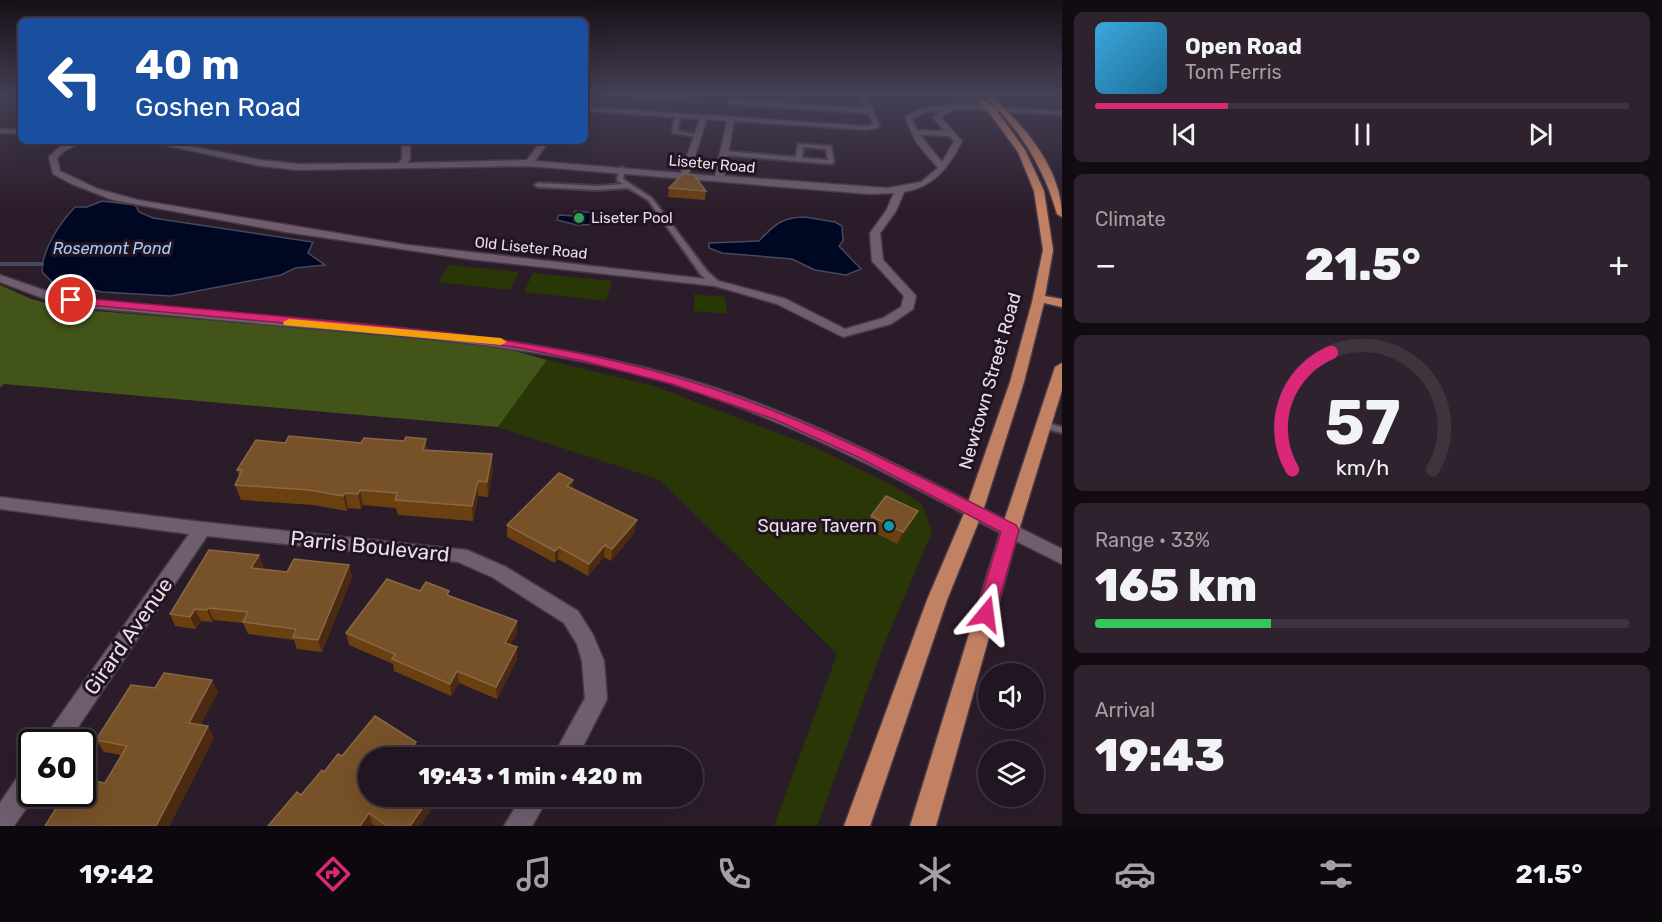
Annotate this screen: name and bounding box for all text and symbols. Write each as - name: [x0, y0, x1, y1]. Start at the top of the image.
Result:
- text: Open Road: [1185, 33, 1302, 60]
- text: 40 m: [135, 40, 240, 90]
- icon: left: [36, 42, 114, 120]
- text: Tom Ferris: [1185, 60, 1282, 84]
- text: Goshen Road: [135, 91, 301, 123]
- icon: previous: [1168, 118, 1201, 151]
- icon: pause: [1346, 118, 1379, 151]
- icon: next: [1524, 118, 1557, 151]
- street label: Liseter Road: [668, 151, 756, 177]
- text: Climate: [1095, 207, 1166, 231]
- place label: Liseter Pool: [591, 209, 673, 227]
- marker: Liseter Pool: [572, 211, 586, 225]
- street label: Old Liseter Road: [474, 233, 588, 263]
- text: 21.5°: [1304, 238, 1421, 291]
- water label: Rosemont Pond: [53, 239, 172, 258]
- text: −: [1095, 245, 1116, 284]
- text: +: [1608, 245, 1629, 284]
- pin: [45, 274, 96, 325]
- icon: arrive: [54, 283, 87, 316]
- street label: Newtown Street Road: [954, 290, 1026, 472]
- text: 57: [1324, 386, 1400, 460]
- text: km/h: [1335, 455, 1389, 480]
- place label: Square Tavern: [758, 515, 877, 537]
- marker: Square Tavern: [882, 519, 896, 533]
- street label: Parris Boulevard: [289, 525, 451, 567]
- text: Range · 33%: [1095, 528, 1210, 552]
- text: 165 km: [1095, 559, 1257, 612]
- street label: Girard Avenue: [78, 573, 178, 699]
- position arrow: [954, 582, 1018, 646]
- map controls: [978, 663, 1044, 807]
- button: sound: [978, 663, 1044, 729]
- text: Arrival: [1095, 698, 1155, 722]
- speed limit sign: 60: [18, 729, 96, 807]
- text: 19:43: [1095, 729, 1225, 782]
- button: layers: [978, 741, 1044, 807]
- text: 19:43 · 1 min · 420 m: [419, 763, 642, 790]
- icon: directions: [312, 853, 354, 895]
- icon: music: [513, 853, 555, 895]
- icon: phone: [713, 853, 755, 895]
- icon: climate: [914, 853, 956, 895]
- icon: car: [1114, 853, 1156, 895]
- icon: filters: [1315, 853, 1357, 895]
- text: 19:42: [79, 858, 154, 890]
- text: 21.5°: [1515, 858, 1583, 890]

